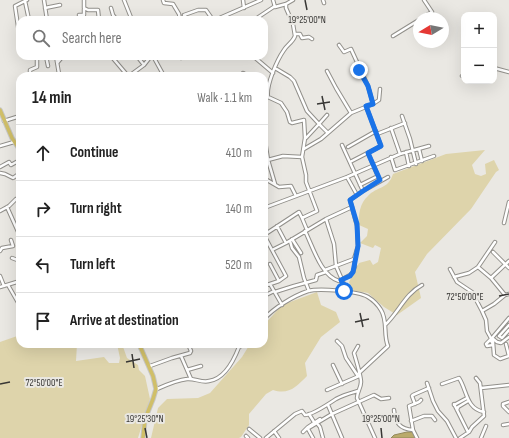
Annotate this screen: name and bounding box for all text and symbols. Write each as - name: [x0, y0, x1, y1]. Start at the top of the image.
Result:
- north arrow: [413, 12, 449, 48]
- map controls: [461, 12, 497, 84]
- button: +: [461, 12, 497, 48]
- text: 19°25'00"N: [288, 14, 326, 26]
- search box: [16, 16, 268, 60]
- icon: search: [30, 27, 52, 49]
- text: Search here: [62, 29, 122, 48]
- button: −: [461, 48, 497, 84]
- route end: [350, 61, 368, 79]
- text: 14 min: [32, 88, 72, 108]
- text: Walk · 1.1 km: [197, 90, 252, 106]
- icon: ahead: [32, 142, 54, 164]
- text: Continue: [70, 143, 119, 162]
- text: 410 m: [226, 145, 252, 161]
- icon: right: [32, 198, 54, 220]
- text: Turn right: [70, 199, 122, 218]
- text: 140 m: [226, 201, 252, 217]
- icon: left: [32, 254, 54, 276]
- text: Turn left: [70, 255, 115, 274]
- text: 520 m: [225, 257, 252, 273]
- route start: [335, 282, 353, 300]
- text: 72°50'00"E: [446, 291, 484, 303]
- icon: arrive: [32, 310, 54, 332]
- text: Arrive at destination: [70, 311, 179, 330]
- text: 72°50'00"E: [25, 377, 63, 389]
- text: 19°25'30"N: [126, 413, 164, 425]
- text: 19°25'00"N: [362, 413, 400, 425]

